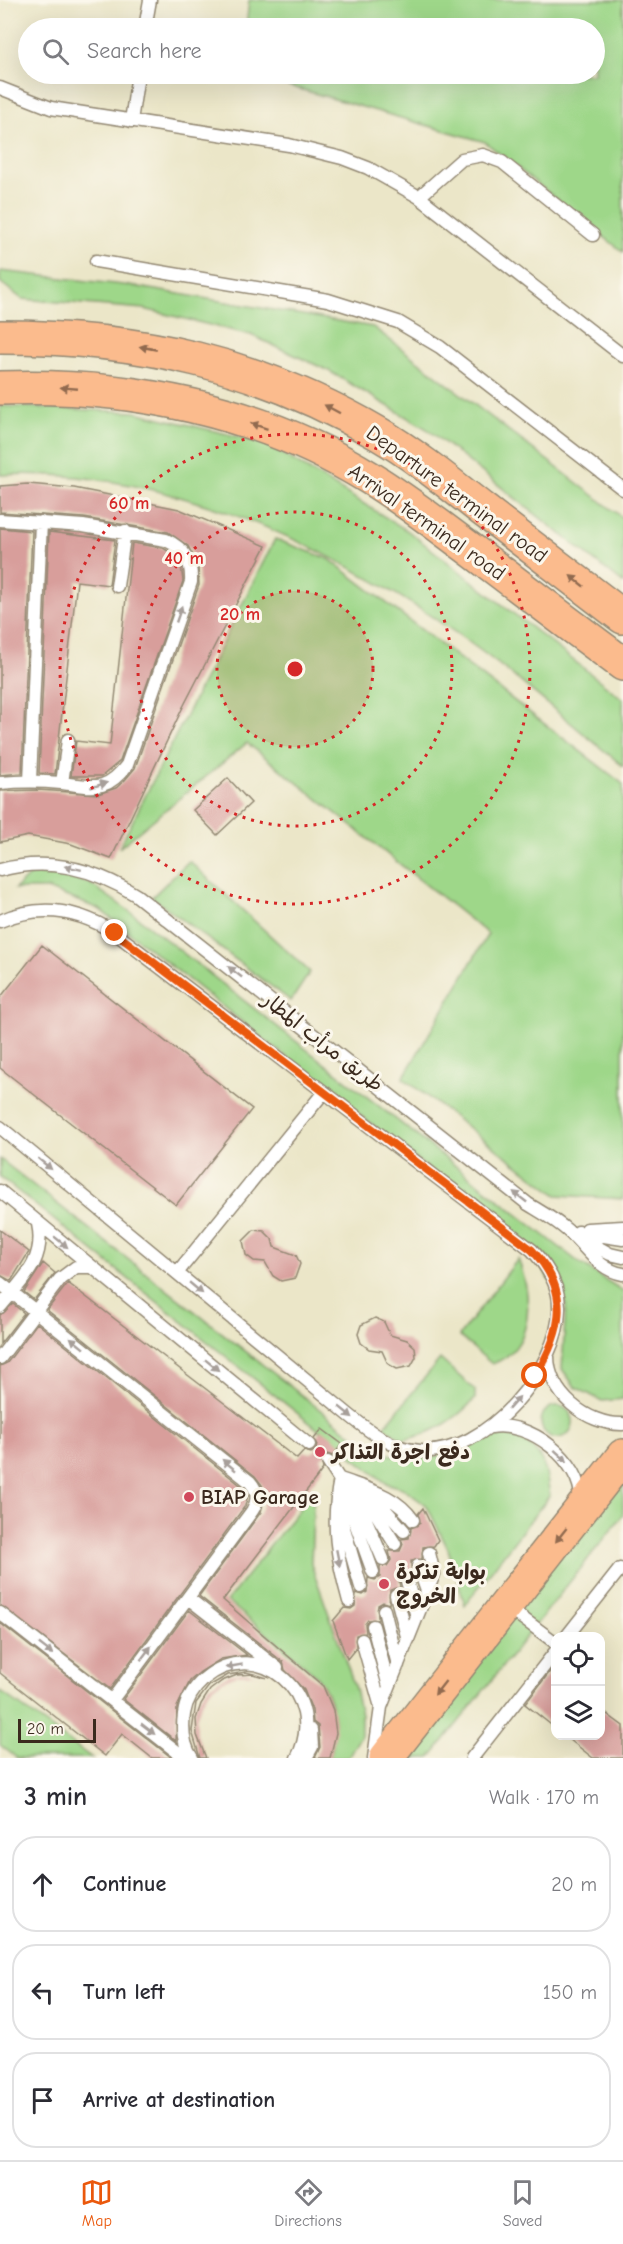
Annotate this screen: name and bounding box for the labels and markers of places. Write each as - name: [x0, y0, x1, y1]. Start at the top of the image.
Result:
- centre of rings: [285, 659, 305, 679]
- place label: دفع اجرة التذاكر: [330, 1440, 470, 1467]
- marker: دفع اجرة التذاكر: [313, 1445, 327, 1459]
- place label: BIAP Garage: [201, 1485, 319, 1509]
- marker: BIAP Garage: [182, 1490, 196, 1504]
- place label: بوابة تذكرة الخروج: [396, 1560, 486, 1609]
- marker: بوابة تذكرة الخروج: [377, 1577, 391, 1591]

